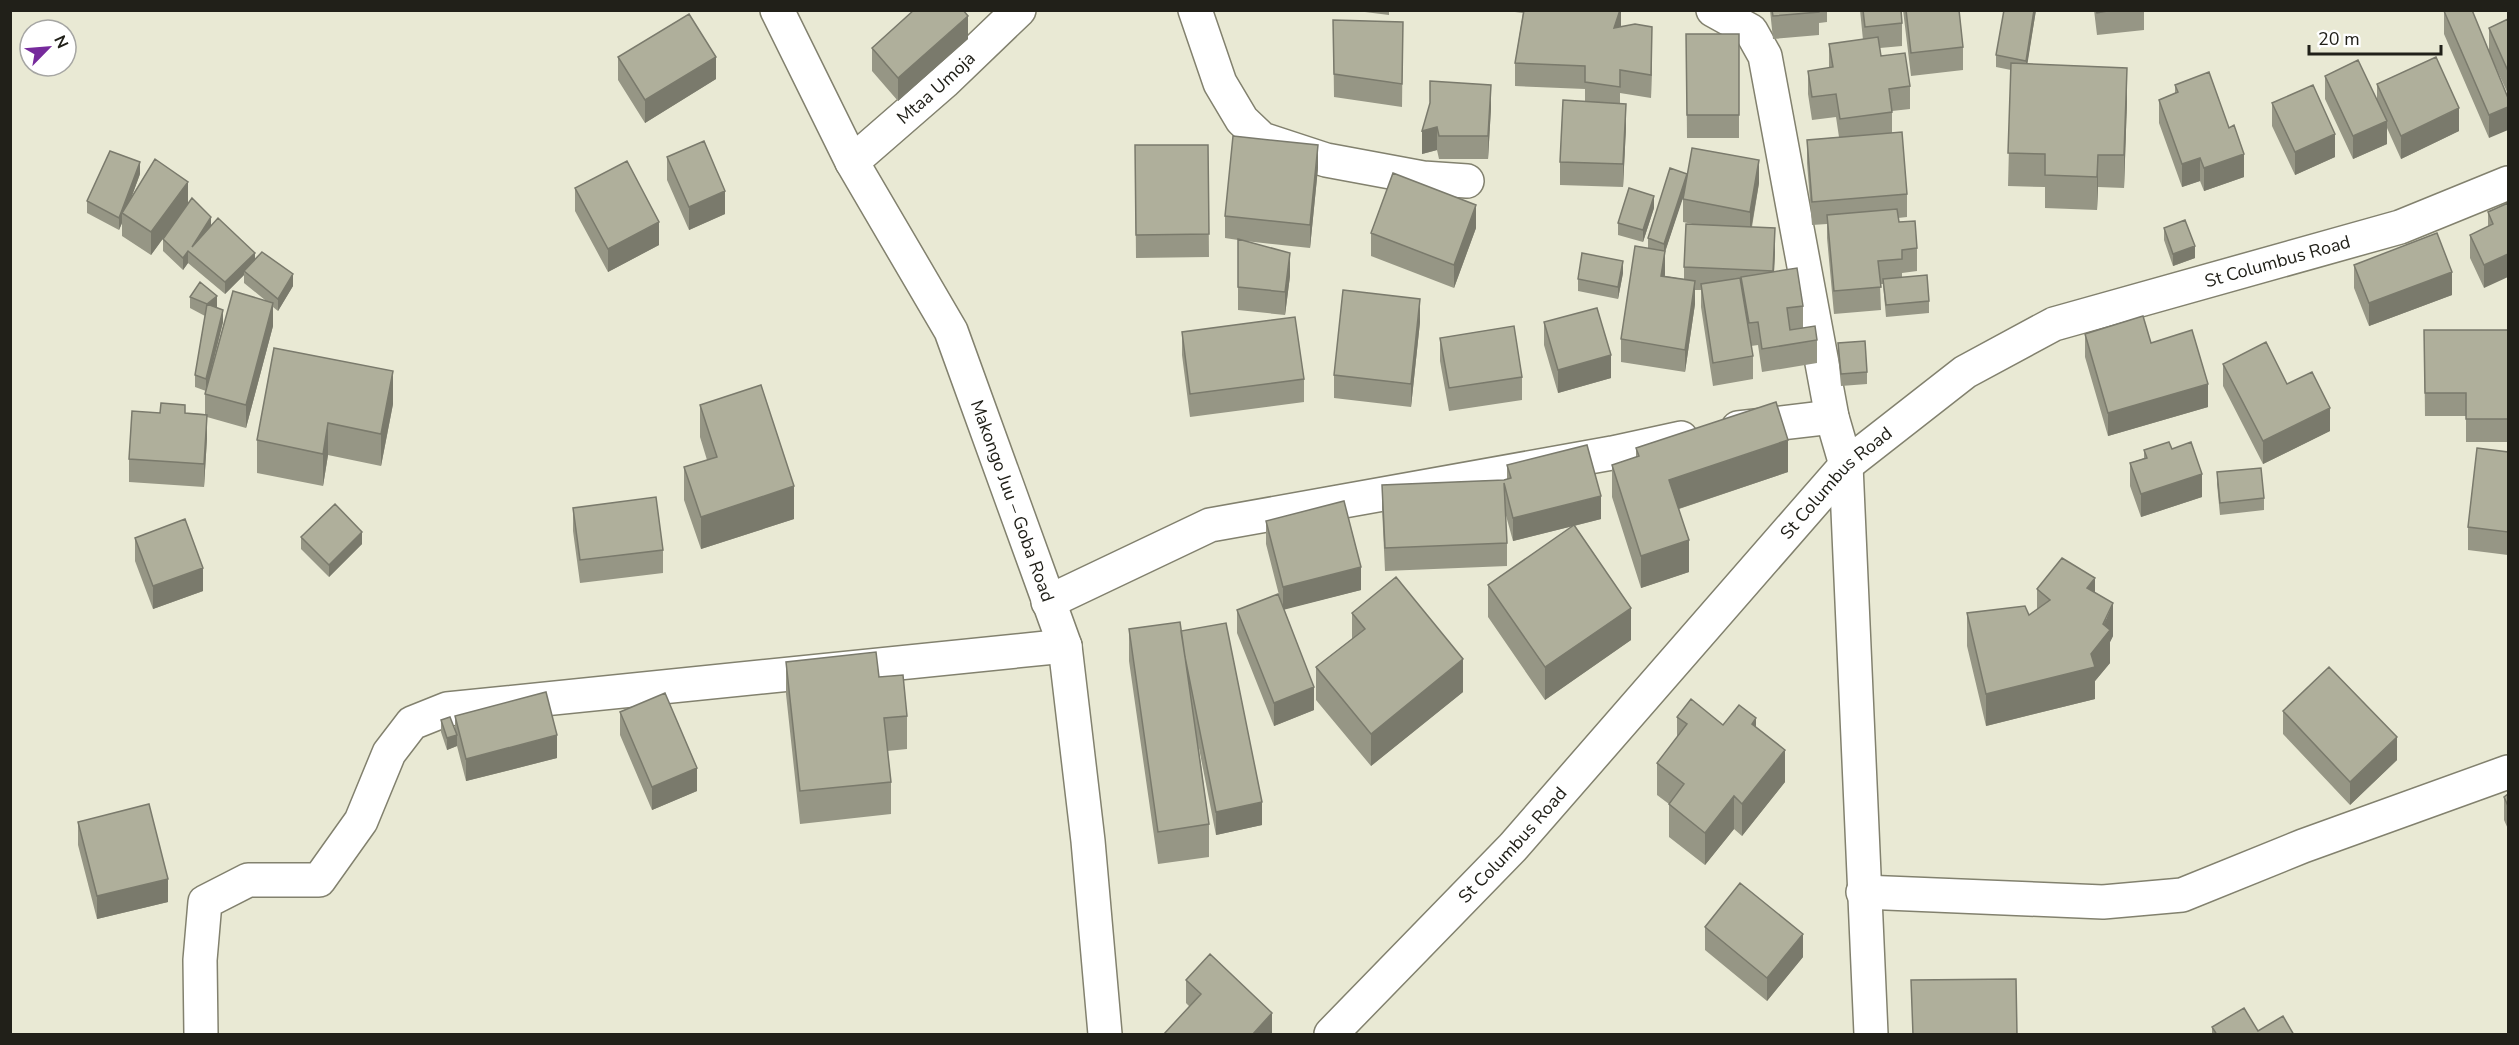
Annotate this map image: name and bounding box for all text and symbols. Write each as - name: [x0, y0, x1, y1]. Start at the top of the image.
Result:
- north arrow: [18, 18, 78, 78]
- scale bar: [2309, 18, 2441, 56]
- text: 20 m: [2318, 27, 2360, 51]
- text: N: [48, 32, 73, 52]
- street label: Mtaa Umoja: [892, 46, 980, 130]
- street label: St Columbus Road: [2202, 230, 2353, 293]
- street label: Makongo Juu – Goba Road: [965, 397, 1060, 605]
- street label: St Columbus Road: [1775, 421, 1897, 544]
- street label: St Columbus Road: [1453, 782, 1572, 908]

